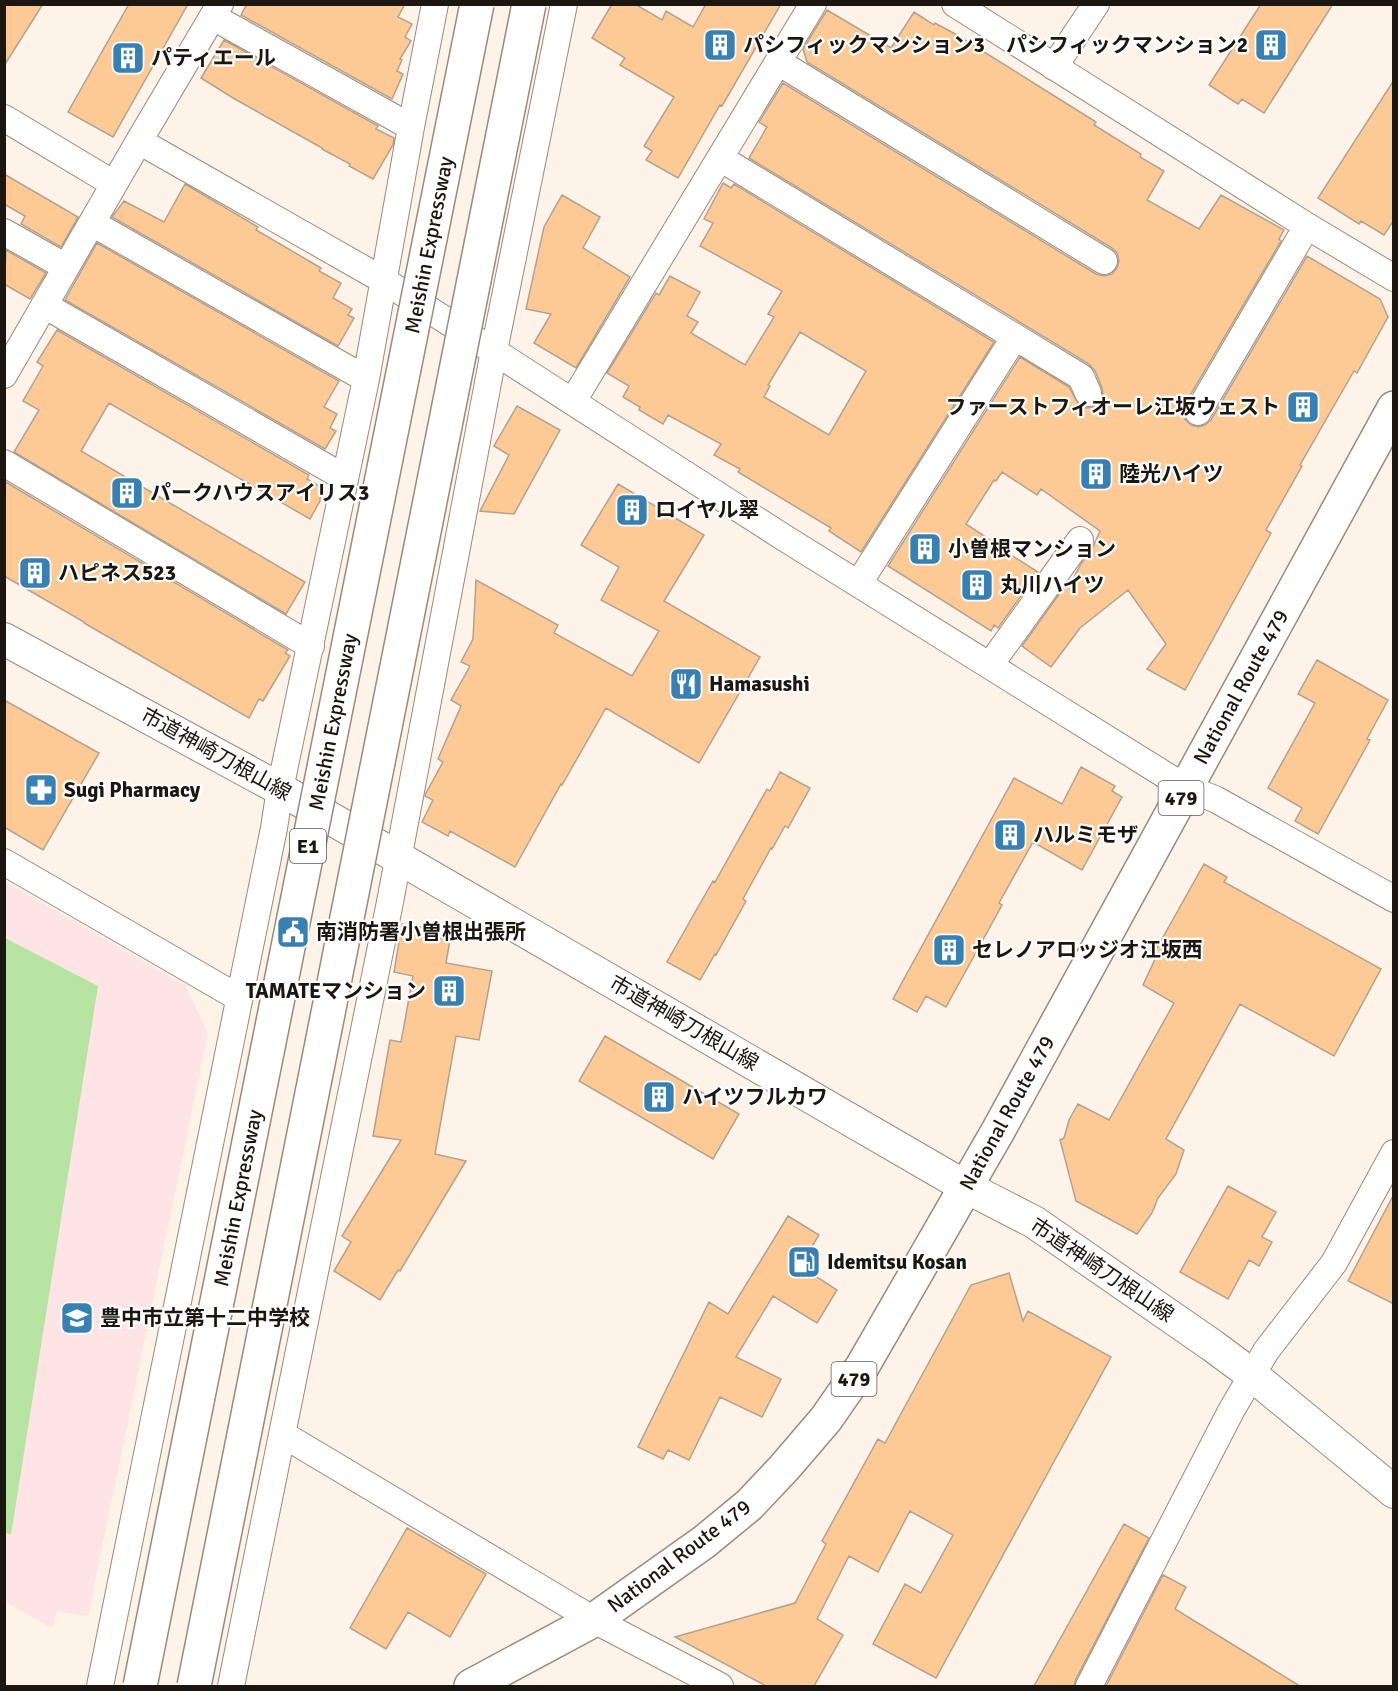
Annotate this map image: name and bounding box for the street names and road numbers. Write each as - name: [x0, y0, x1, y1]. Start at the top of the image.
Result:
- street label: Meishin Expressway: [399, 154, 459, 336]
- street label: National Route 479: [1188, 605, 1294, 769]
- street label: Meishin Expressway: [303, 631, 363, 813]
- street label: 市道神崎刀根山線: [136, 702, 296, 806]
- road number: 479: [1158, 781, 1204, 815]
- road number: E1: [290, 829, 326, 863]
- street label: 市道神崎刀根山線: [605, 970, 763, 1076]
- street label: National Route 479: [954, 1031, 1060, 1195]
- street label: Meishin Expressway: [208, 1107, 268, 1289]
- street label: 市道神崎刀根山線: [1025, 1212, 1179, 1328]
- road number: 479: [832, 1362, 876, 1396]
- street label: National Route 479: [602, 1494, 756, 1618]

